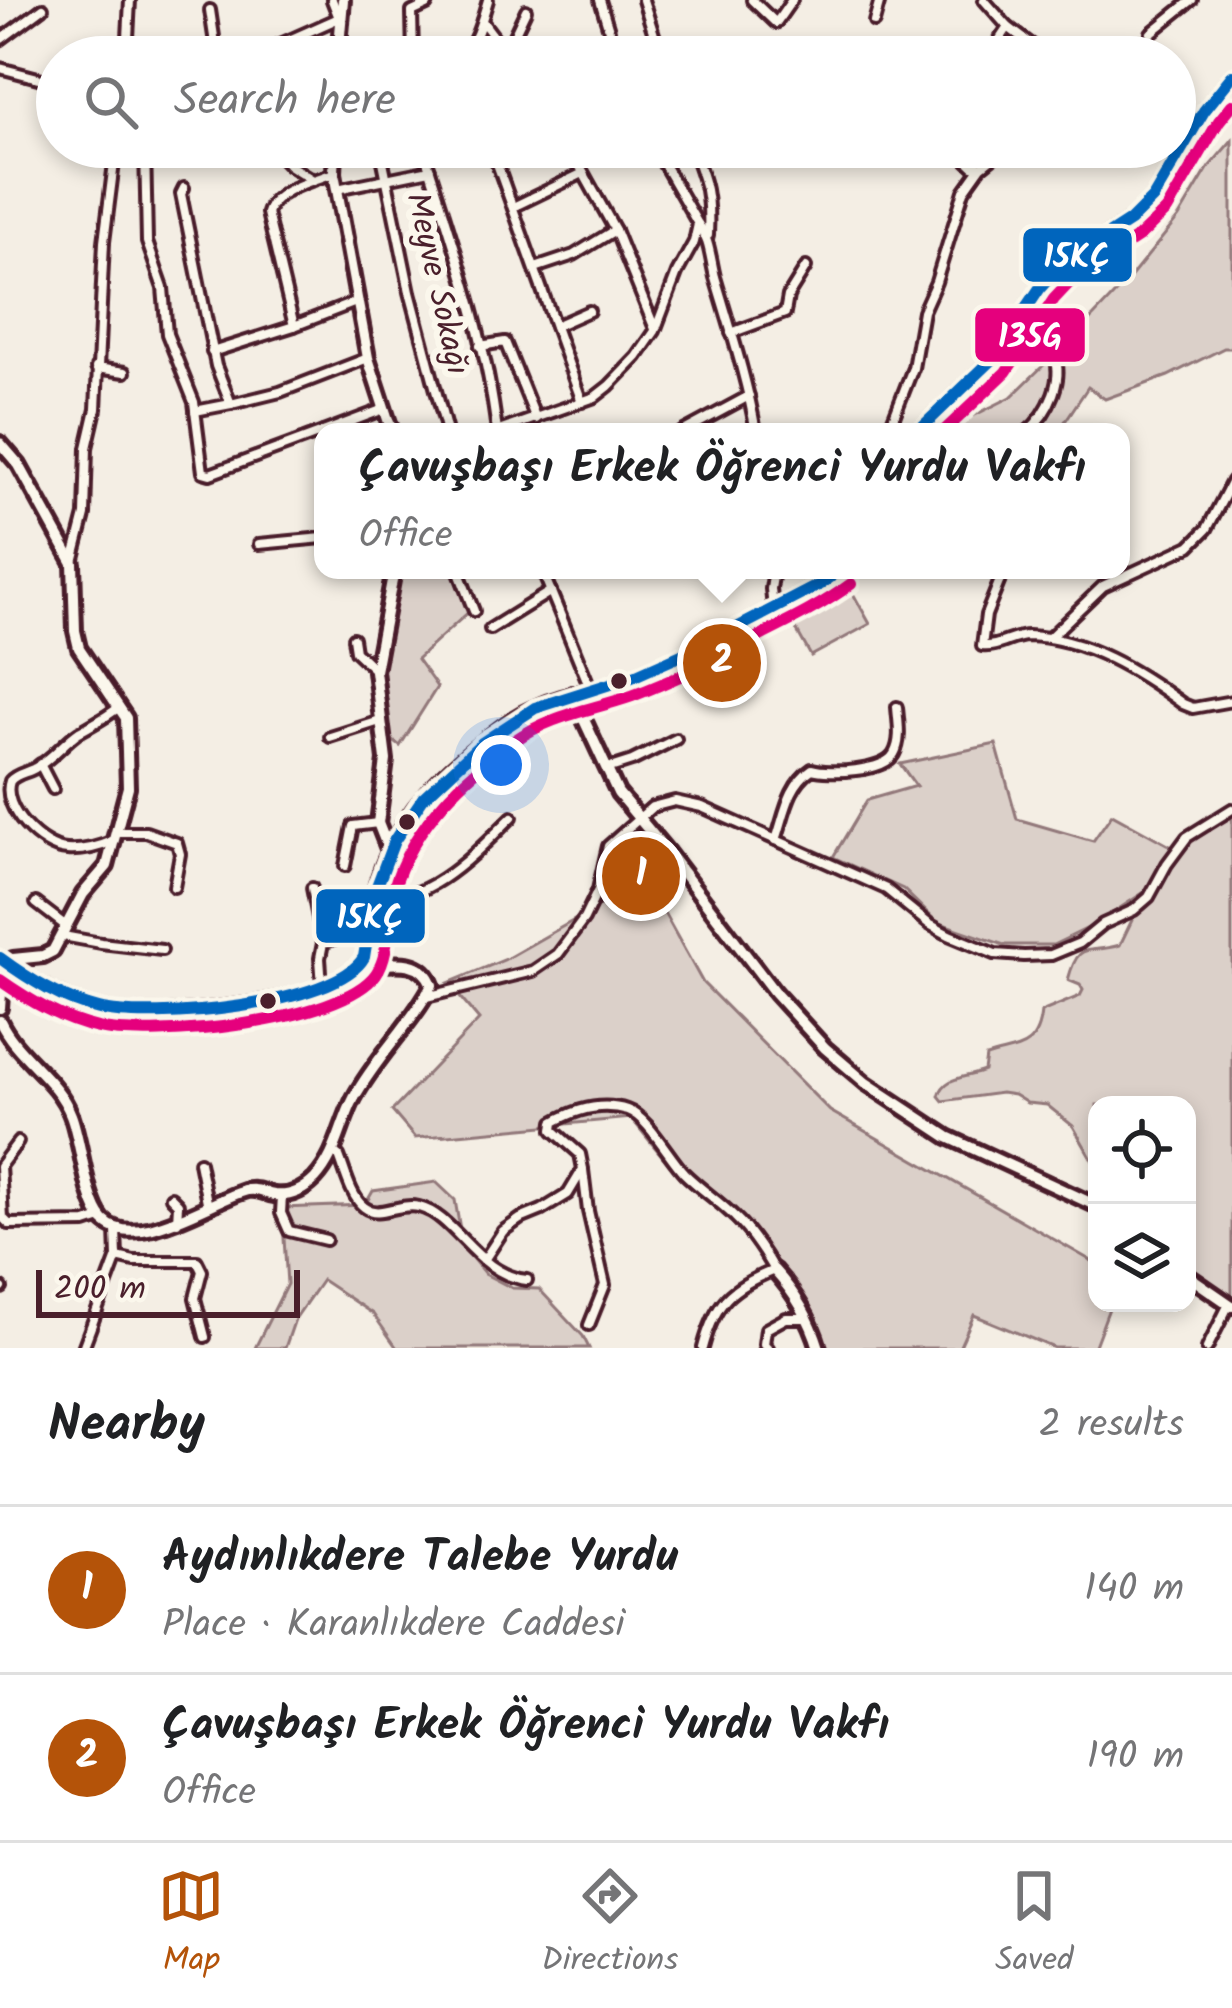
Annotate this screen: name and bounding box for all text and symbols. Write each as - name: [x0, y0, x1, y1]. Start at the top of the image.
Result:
- search box: [36, 36, 1196, 168]
- text: Search here: [174, 66, 396, 138]
- icon: search: [78, 69, 144, 135]
- street label: Meyve Sokağı: [389, 187, 483, 381]
- line badge: 15KÇ: [1021, 226, 1134, 284]
- text: 15KÇ: [1043, 232, 1111, 285]
- line badge: 135G: [973, 306, 1087, 364]
- text: 135G: [998, 312, 1062, 365]
- popup: [314, 423, 1130, 579]
- text: Çavuşbaşı Erkek Öğrenci Yurdu Vakfı: [359, 434, 1085, 506]
- text: Office: [359, 506, 453, 568]
- pin: 2: [683, 618, 761, 708]
- unlabelled marker: [608, 670, 630, 692]
- your location: [471, 735, 531, 795]
- unlabelled marker: [396, 811, 418, 833]
- pin: 1: [602, 831, 680, 921]
- line badge: 15KÇ: [314, 887, 427, 945]
- text: 15KÇ: [336, 893, 404, 946]
- unlabelled marker: [257, 990, 279, 1012]
- map controls: [1088, 1096, 1196, 1312]
- button: locate: [1088, 1096, 1196, 1204]
- button: layers: [1088, 1204, 1196, 1312]
- scale bar: [36, 1264, 300, 1317]
- text: 200 m: [54, 1264, 146, 1317]
- text: Nearby: [48, 1386, 205, 1467]
- text: 2 results: [1039, 1395, 1184, 1457]
- text: Aydınlıkdere Talebe Yurdu: [162, 1523, 678, 1595]
- text: 1: [81, 1559, 93, 1621]
- text: 140 m: [1084, 1559, 1184, 1621]
- text: Place · Karanlıkdere Caddesi: [162, 1595, 625, 1657]
- text: Çavuşbaşı Erkek Öğrenci Yurdu Vakfı: [162, 1691, 889, 1763]
- text: 2: [76, 1727, 98, 1789]
- text: 190 m: [1087, 1727, 1184, 1789]
- text: Office: [162, 1763, 256, 1825]
- tab: Map: [158, 1863, 224, 1988]
- tab: Directions: [541, 1863, 678, 1988]
- tab: Saved: [995, 1863, 1074, 1988]

